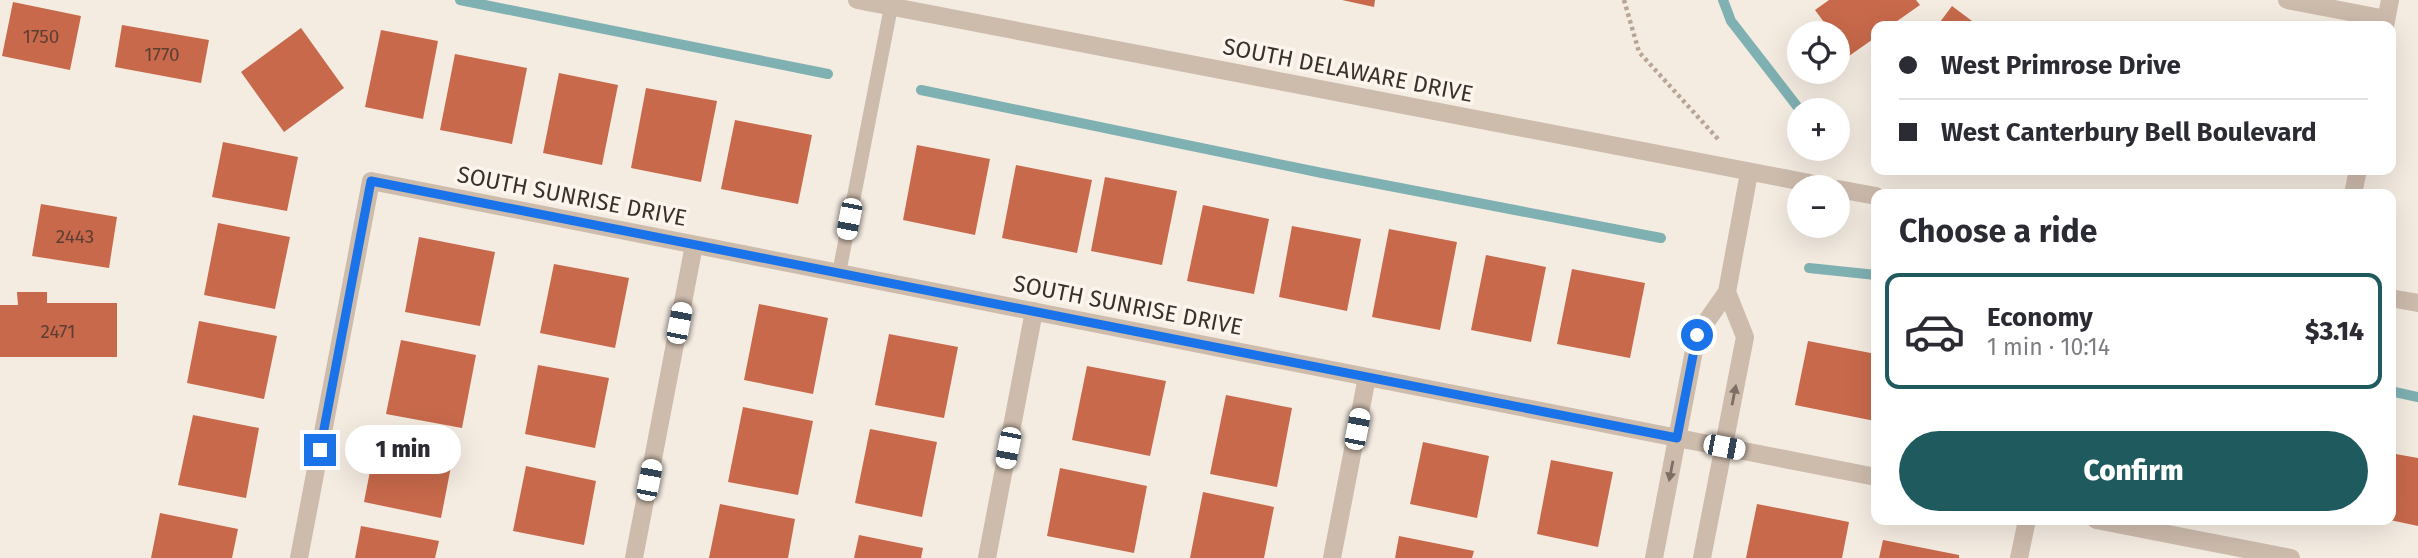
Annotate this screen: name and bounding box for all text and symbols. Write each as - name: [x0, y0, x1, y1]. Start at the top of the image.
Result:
- map controls: [1787, 21, 1850, 238]
- button: locate: [1787, 21, 1850, 84]
- house number: 1750: [23, 25, 59, 48]
- street label: SOUTH DELAWARE DRIVE: [1221, 32, 1475, 108]
- house number: 1770: [144, 43, 180, 66]
- text: West Primrose Drive: [1941, 50, 2181, 81]
- button: +: [1787, 98, 1850, 161]
- text: West Canterbury Bell Boulevard: [1941, 117, 2317, 148]
- street label: SOUTH SUNRISE DRIVE: [455, 160, 689, 232]
- button: −: [1787, 175, 1850, 238]
- car: [835, 196, 864, 242]
- text: Choose a ride: [1899, 212, 2097, 250]
- house number: 2443: [56, 225, 94, 248]
- street label: SOUTH SUNRISE DRIVE: [1011, 269, 1245, 341]
- car: [665, 300, 694, 346]
- icon: car: [1903, 300, 1966, 363]
- text: Economy: [1987, 302, 2093, 333]
- text: $3.14: [2305, 316, 2364, 347]
- route start: [1681, 319, 1713, 351]
- house number: 2471: [41, 320, 75, 343]
- text: 1 min · 10:14: [1987, 333, 2110, 361]
- one-way arrow: [1729, 384, 1740, 406]
- car: [1343, 406, 1372, 452]
- car: [994, 425, 1023, 471]
- callout: 1 min: [344, 426, 460, 475]
- button: Confirm: [1899, 431, 2368, 511]
- car: [1702, 433, 1747, 461]
- route end: [304, 434, 336, 466]
- text: 1 min: [375, 435, 431, 463]
- car: [635, 457, 664, 503]
- one-way arrow: [1665, 460, 1676, 482]

